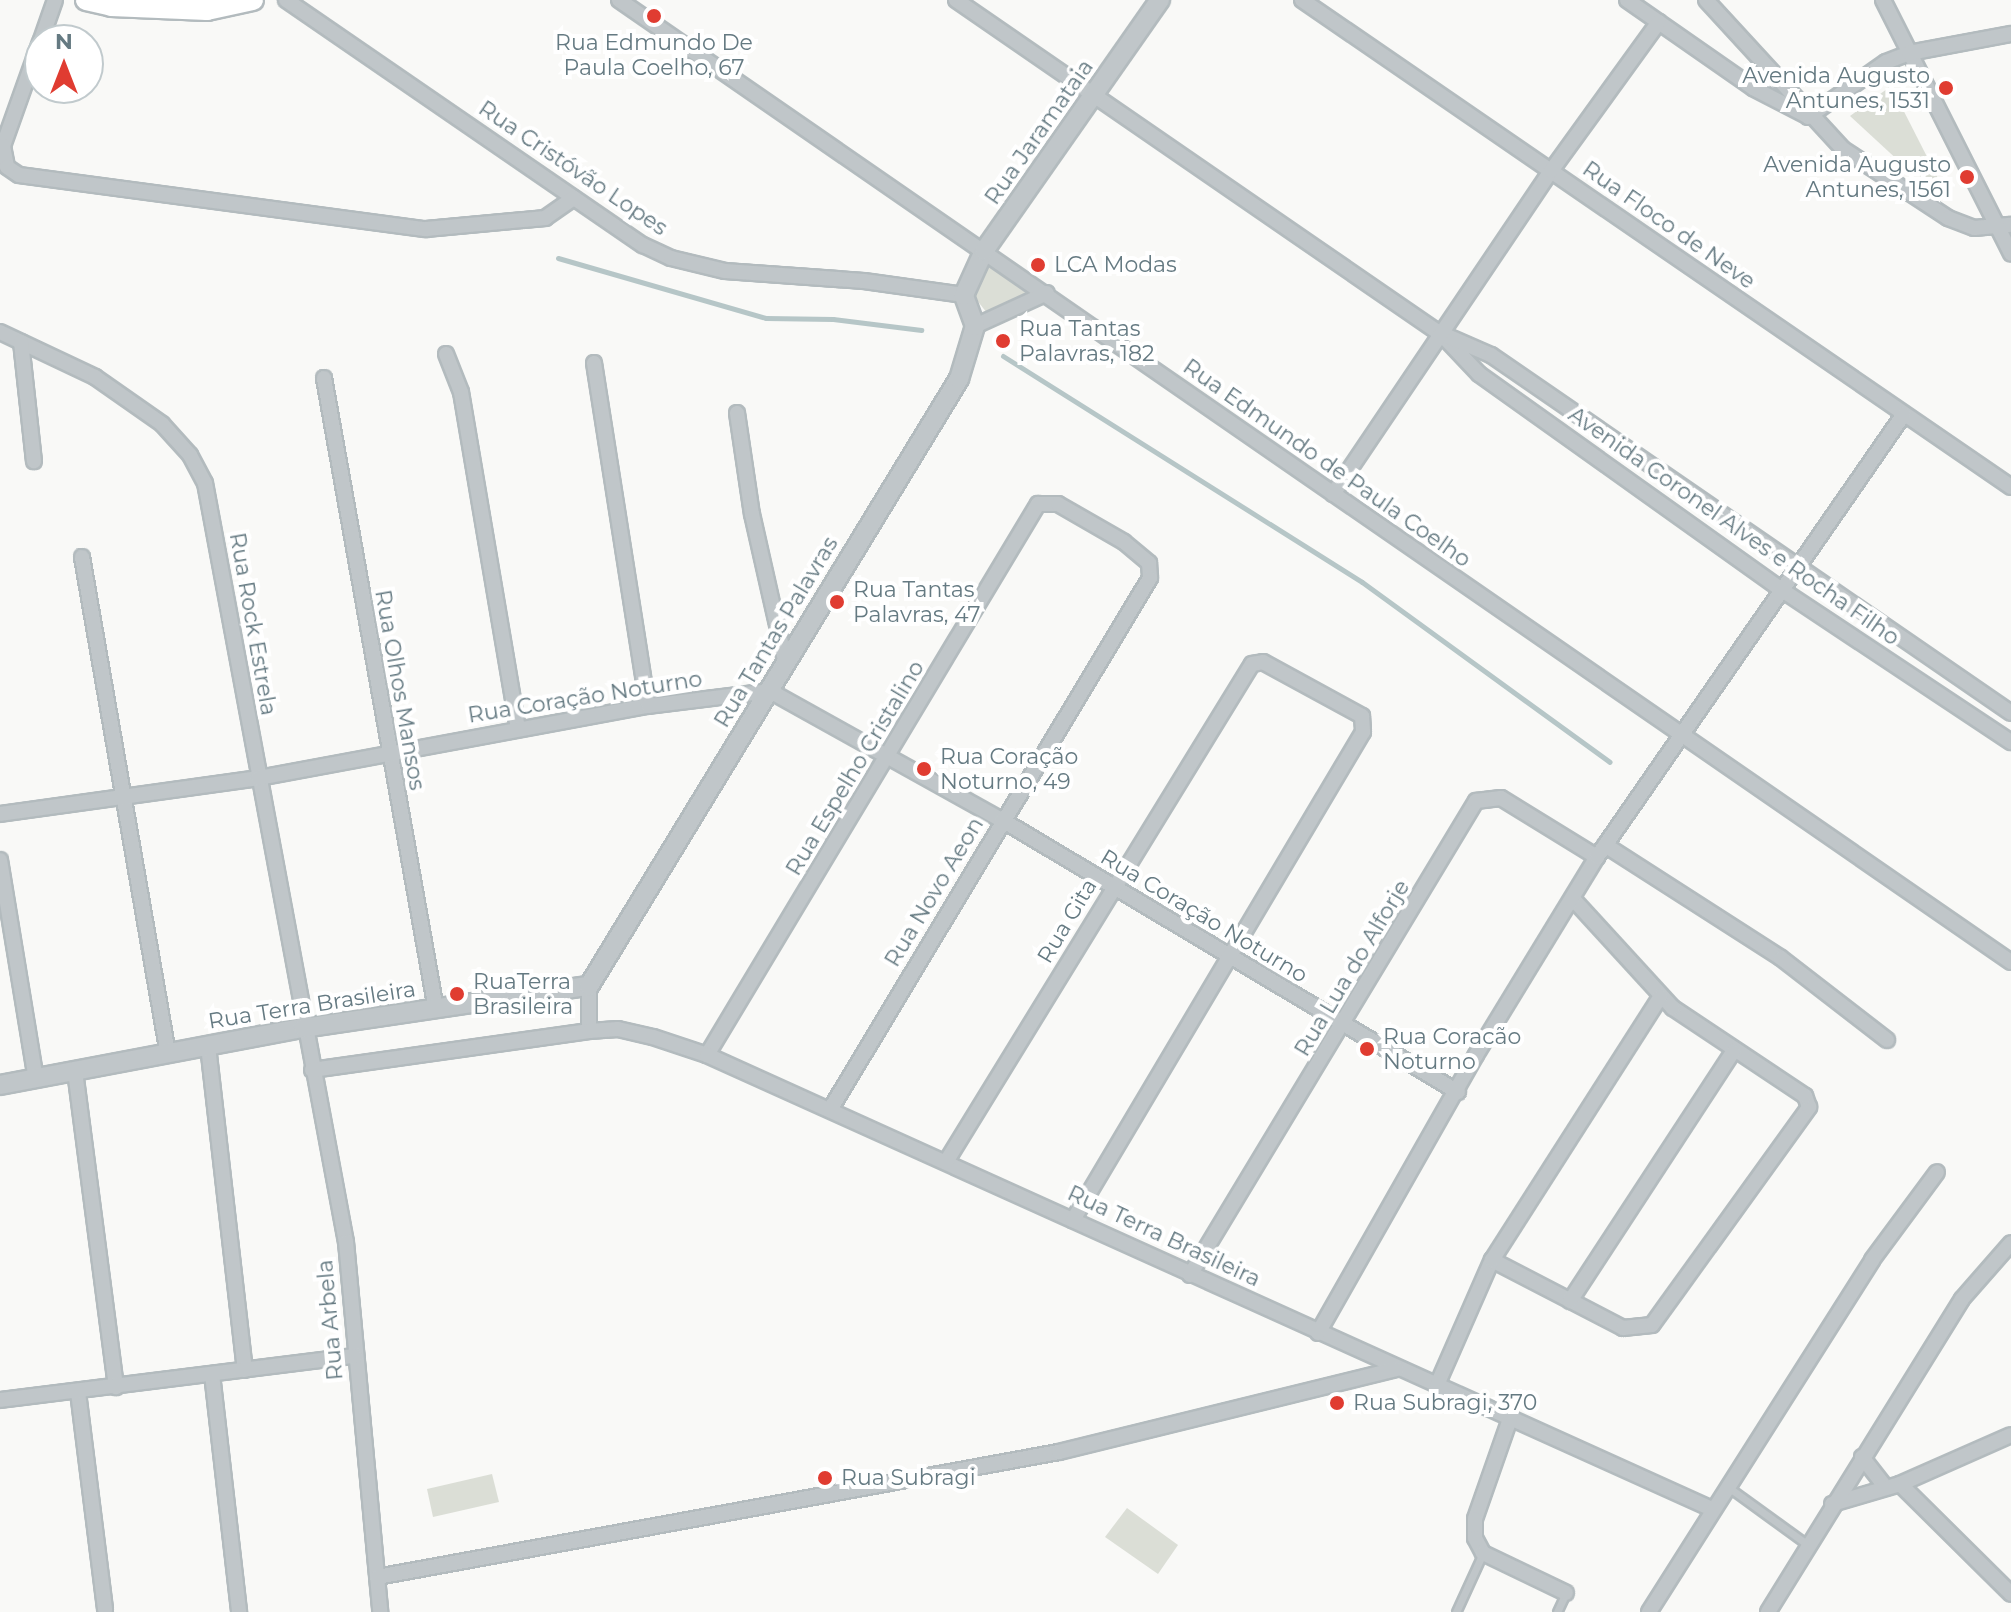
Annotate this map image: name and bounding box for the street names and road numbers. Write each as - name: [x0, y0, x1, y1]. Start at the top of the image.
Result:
- street label: Rua Jaramataia: [979, 54, 1099, 210]
- street label: Rua Cristóvão Lopes: [474, 95, 672, 241]
- street label: Rua Floco de Neve: [1578, 156, 1760, 294]
- street label: Rua Edmundo de Paula Coelho: [1178, 353, 1476, 573]
- street label: Avenida Coronel Alves e Rocha Filho: [1564, 401, 1904, 651]
- street label: Rua Rock Estrela: [224, 531, 282, 717]
- street label: Rua Tantas Palavras: [709, 532, 843, 732]
- street label: Rua Olhos Mansos: [369, 588, 431, 792]
- street label: Rua Espelho Cristalino: [780, 656, 930, 880]
- street label: Rua Coração Noturno: [466, 665, 704, 729]
- street label: Rua Novo Aeon: [879, 813, 989, 971]
- street label: Rua Coração Noturno: [1096, 844, 1312, 988]
- street label: Rua Gita: [1032, 874, 1102, 968]
- street label: Rua Lua do Alforje: [1289, 875, 1415, 1061]
- street label: Rua Terra Brasileira: [206, 976, 418, 1034]
- street label: Rua Terra Brasileira: [1063, 1180, 1265, 1292]
- street label: Rua Arbela: [312, 1259, 348, 1381]

